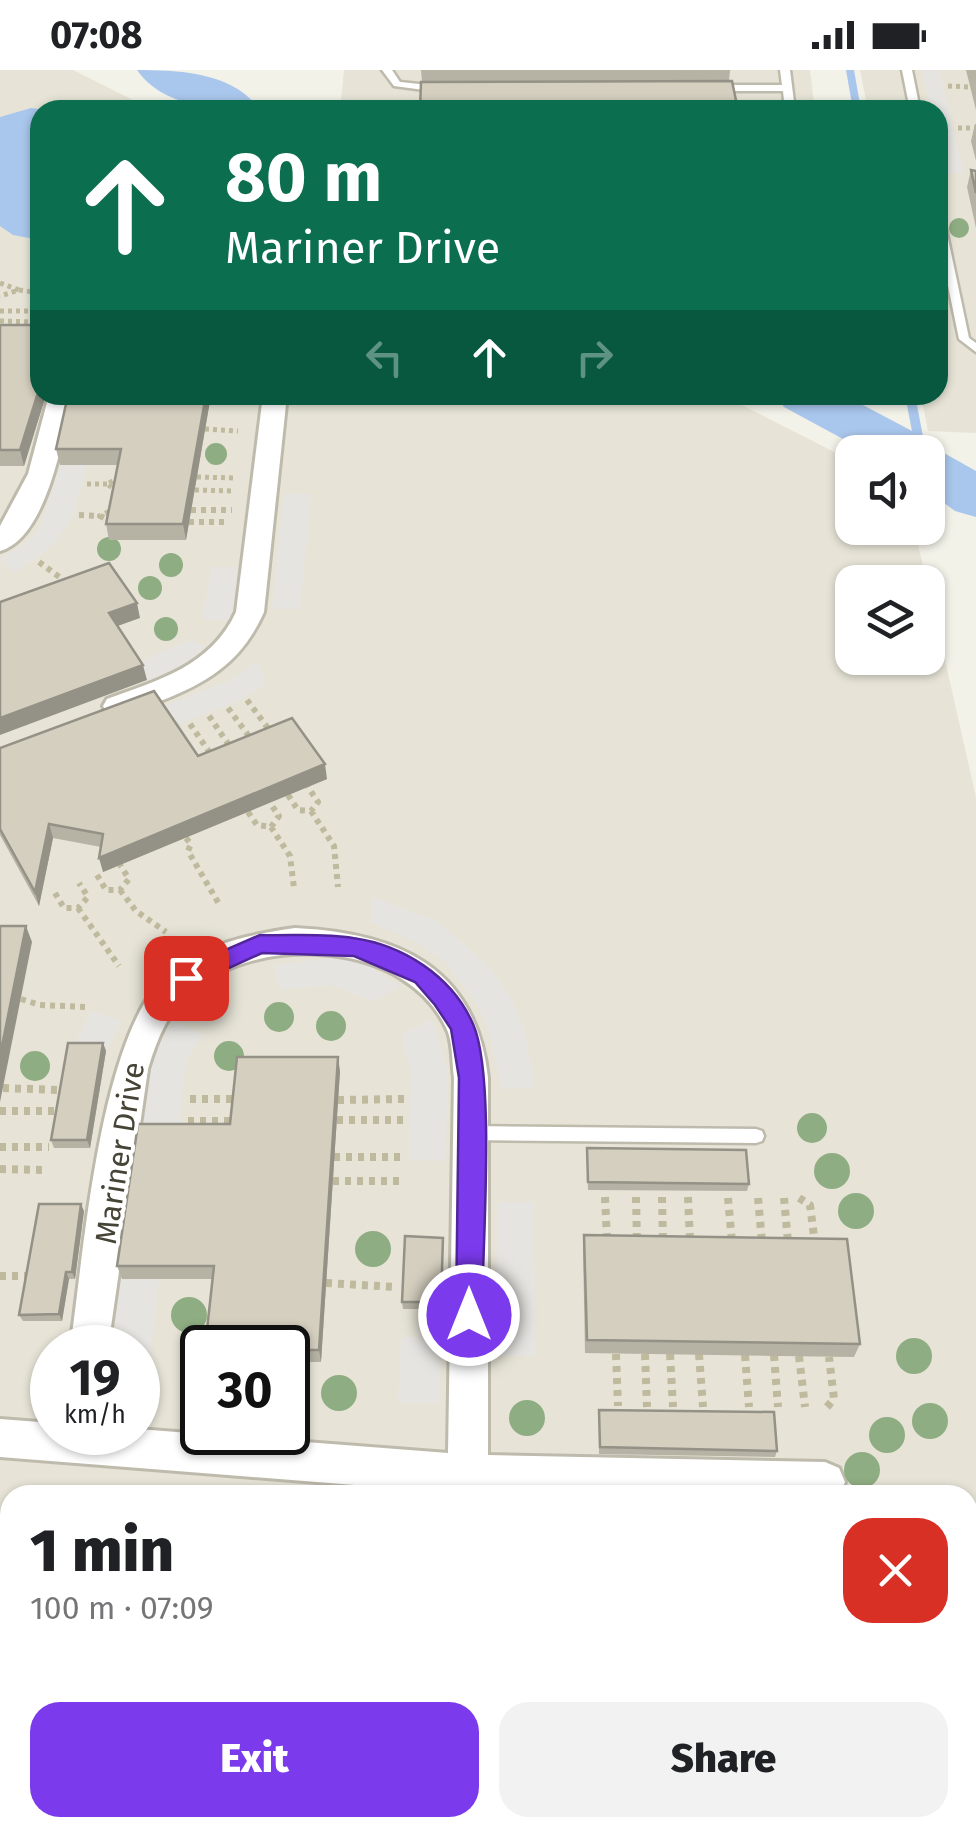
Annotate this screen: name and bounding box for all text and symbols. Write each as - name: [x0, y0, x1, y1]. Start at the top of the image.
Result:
- text: 07:08: [50, 12, 143, 58]
- text: 80 m: [225, 136, 382, 220]
- icon: ahead: [60, 140, 190, 270]
- text: Mariner Drive: [225, 221, 500, 275]
- icon: left: [357, 330, 412, 385]
- icon: ahead: [462, 330, 517, 385]
- icon: right: [567, 330, 622, 385]
- map controls: [835, 435, 945, 675]
- button: sound: [835, 435, 945, 545]
- button: layers: [835, 565, 945, 675]
- pin: [144, 936, 229, 1021]
- icon: arrive: [159, 951, 214, 1006]
- street label: Mariner Drive: [88, 1060, 152, 1246]
- position arrow: [417, 1263, 521, 1367]
- speed limit sign: 30: [180, 1325, 310, 1455]
- text: 19: [69, 1348, 121, 1408]
- text: km/h: [64, 1400, 126, 1430]
- text: 1 min: [30, 1515, 174, 1587]
- button: close: [843, 1518, 948, 1623]
- text: 100 m · 07:09: [30, 1589, 214, 1627]
- button: Exit: [30, 1702, 479, 1817]
- button: Share: [499, 1702, 948, 1817]

